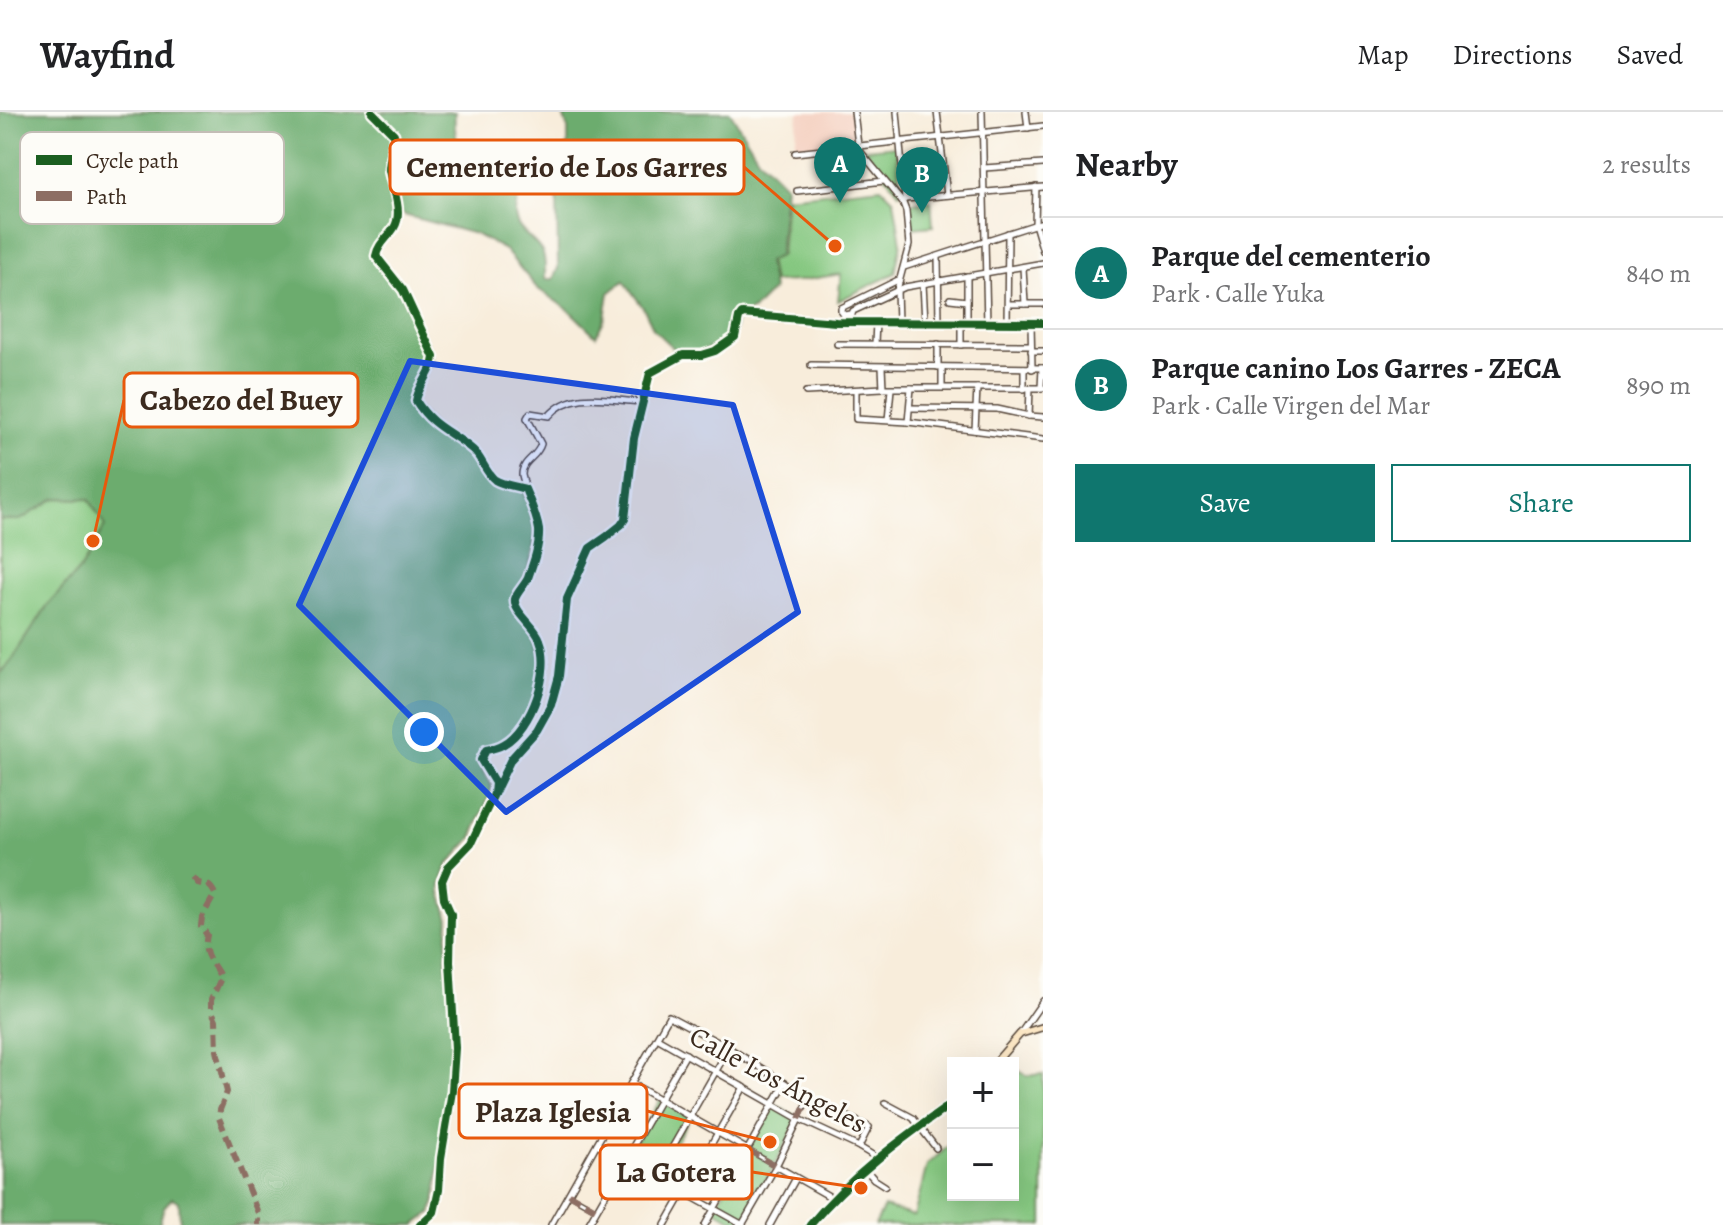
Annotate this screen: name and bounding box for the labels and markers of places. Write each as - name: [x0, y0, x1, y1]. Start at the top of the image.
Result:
- pin: A: [814, 137, 866, 203]
- callout: Cementerio de Los Garres: [390, 140, 744, 194]
- pin: B: [896, 147, 948, 213]
- callout: Cabezo del Buey: [124, 373, 358, 427]
- callout: Plaza Iglesia: [459, 1084, 647, 1138]
- callout: La Gotera: [600, 1145, 752, 1199]

